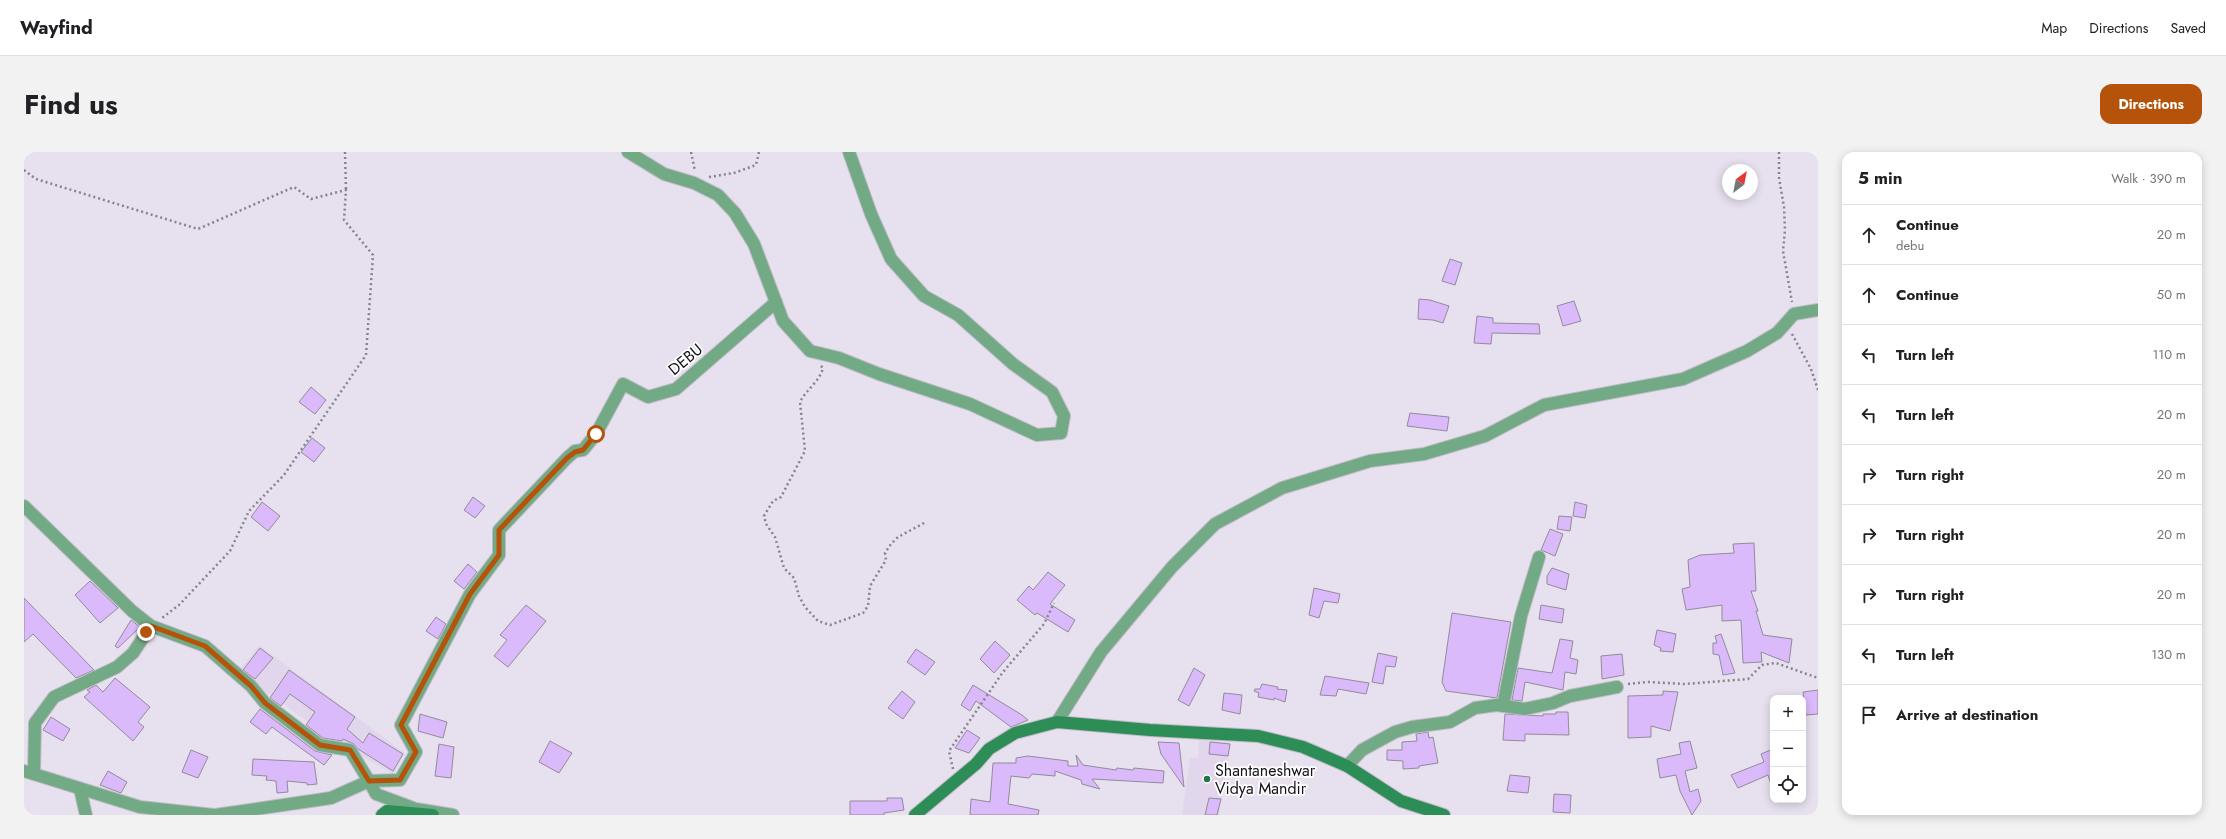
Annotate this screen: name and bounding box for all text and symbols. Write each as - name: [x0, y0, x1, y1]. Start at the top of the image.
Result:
- text: Wayfind: [20, 14, 93, 41]
- text: Map: [2041, 18, 2067, 38]
- text: Directions: [2089, 18, 2149, 38]
- text: Saved: [2171, 18, 2206, 38]
- text: Find us: [24, 84, 118, 125]
- button: Directions: [2100, 84, 2202, 124]
- north arrow: [1722, 164, 1758, 200]
- text: 5 min: [1858, 166, 1902, 190]
- text: Walk · 390 m: [2111, 169, 2186, 188]
- text: Continue: [1896, 214, 1959, 236]
- icon: ahead: [1858, 224, 1880, 246]
- text: 20 m: [2157, 225, 2186, 244]
- text: debu: [1896, 236, 1924, 255]
- icon: ahead: [1858, 284, 1880, 306]
- text: Continue: [1896, 284, 1959, 306]
- text: 50 m: [2157, 285, 2186, 304]
- street label: DEBU: [663, 338, 708, 381]
- icon: left: [1858, 344, 1880, 366]
- text: Turn left: [1896, 344, 1954, 366]
- text: 110 m: [2152, 345, 2186, 364]
- icon: left: [1858, 404, 1880, 426]
- text: Turn left: [1896, 404, 1954, 426]
- text: 20 m: [2157, 405, 2186, 424]
- route start: [587, 425, 605, 443]
- icon: right: [1858, 464, 1880, 486]
- text: Turn right: [1896, 464, 1964, 486]
- text: 20 m: [2157, 465, 2186, 484]
- icon: right: [1858, 524, 1880, 546]
- text: Turn right: [1896, 524, 1964, 546]
- text: 20 m: [2157, 525, 2186, 544]
- icon: right: [1858, 584, 1880, 606]
- text: Turn right: [1896, 584, 1964, 606]
- text: 20 m: [2157, 585, 2186, 604]
- route end: [137, 623, 155, 641]
- icon: left: [1858, 644, 1880, 666]
- text: Turn left: [1896, 644, 1954, 666]
- text: 130 m: [2151, 645, 2186, 664]
- map controls: [1770, 695, 1806, 803]
- button: +: [1770, 695, 1806, 731]
- icon: arrive: [1858, 704, 1880, 726]
- text: Arrive at destination: [1896, 704, 2038, 726]
- button: −: [1770, 731, 1806, 767]
- place label: Shantaneshwar Vidya Mandir: [1215, 759, 1316, 800]
- button: locate: [1770, 767, 1806, 803]
- marker: Shantaneshwar Vidya Mandir: [1202, 774, 1212, 784]

